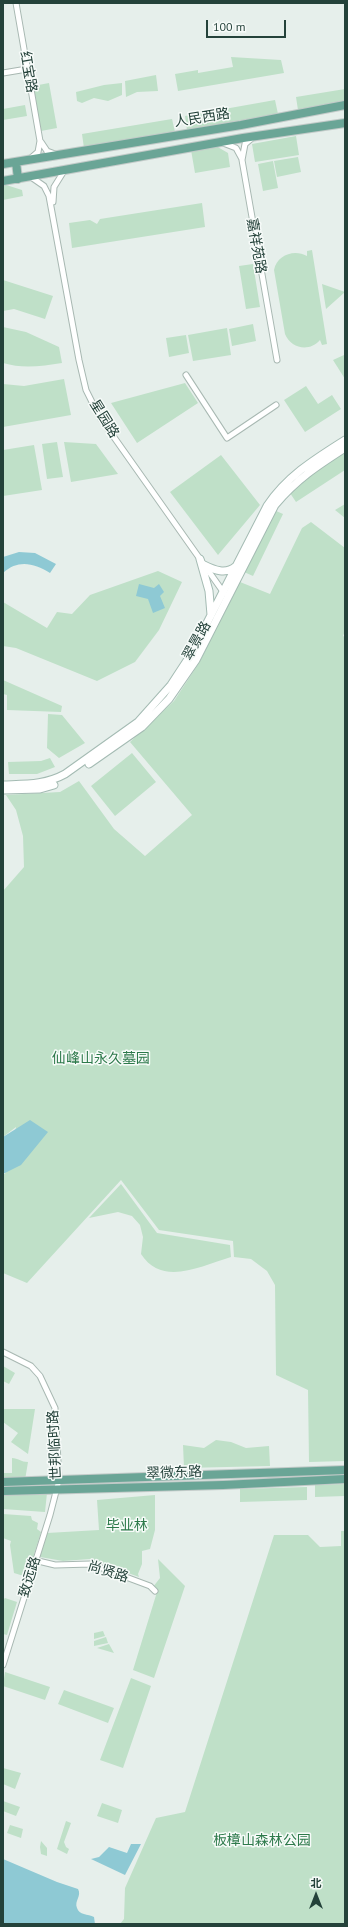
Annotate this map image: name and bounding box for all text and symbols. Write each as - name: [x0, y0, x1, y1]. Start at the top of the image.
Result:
- scale bar: [208, 12, 288, 38]
- text: 100 m: [213, 19, 246, 34]
- street label: 红宝路: [16, 50, 40, 94]
- street label: 人民西路: [173, 105, 231, 131]
- street label: 嘉祥苑路: [243, 217, 269, 275]
- street label: 星园路: [86, 397, 122, 441]
- street label: 翠景路: [179, 619, 215, 663]
- park label: 仙峰山永久墓园: [52, 1051, 150, 1067]
- street label: 世邦临时路: [45, 1410, 65, 1480]
- street label: 翠微东路: [146, 1464, 202, 1482]
- park label: 毕业林: [106, 1518, 148, 1534]
- street label: 致远路: [16, 1554, 44, 1600]
- street label: 尚贤路: [85, 1558, 131, 1586]
- park label: 板樟山森林公园: [213, 1833, 311, 1849]
- north arrow: [296, 1875, 336, 1915]
- text: 北: [311, 1876, 322, 1890]

